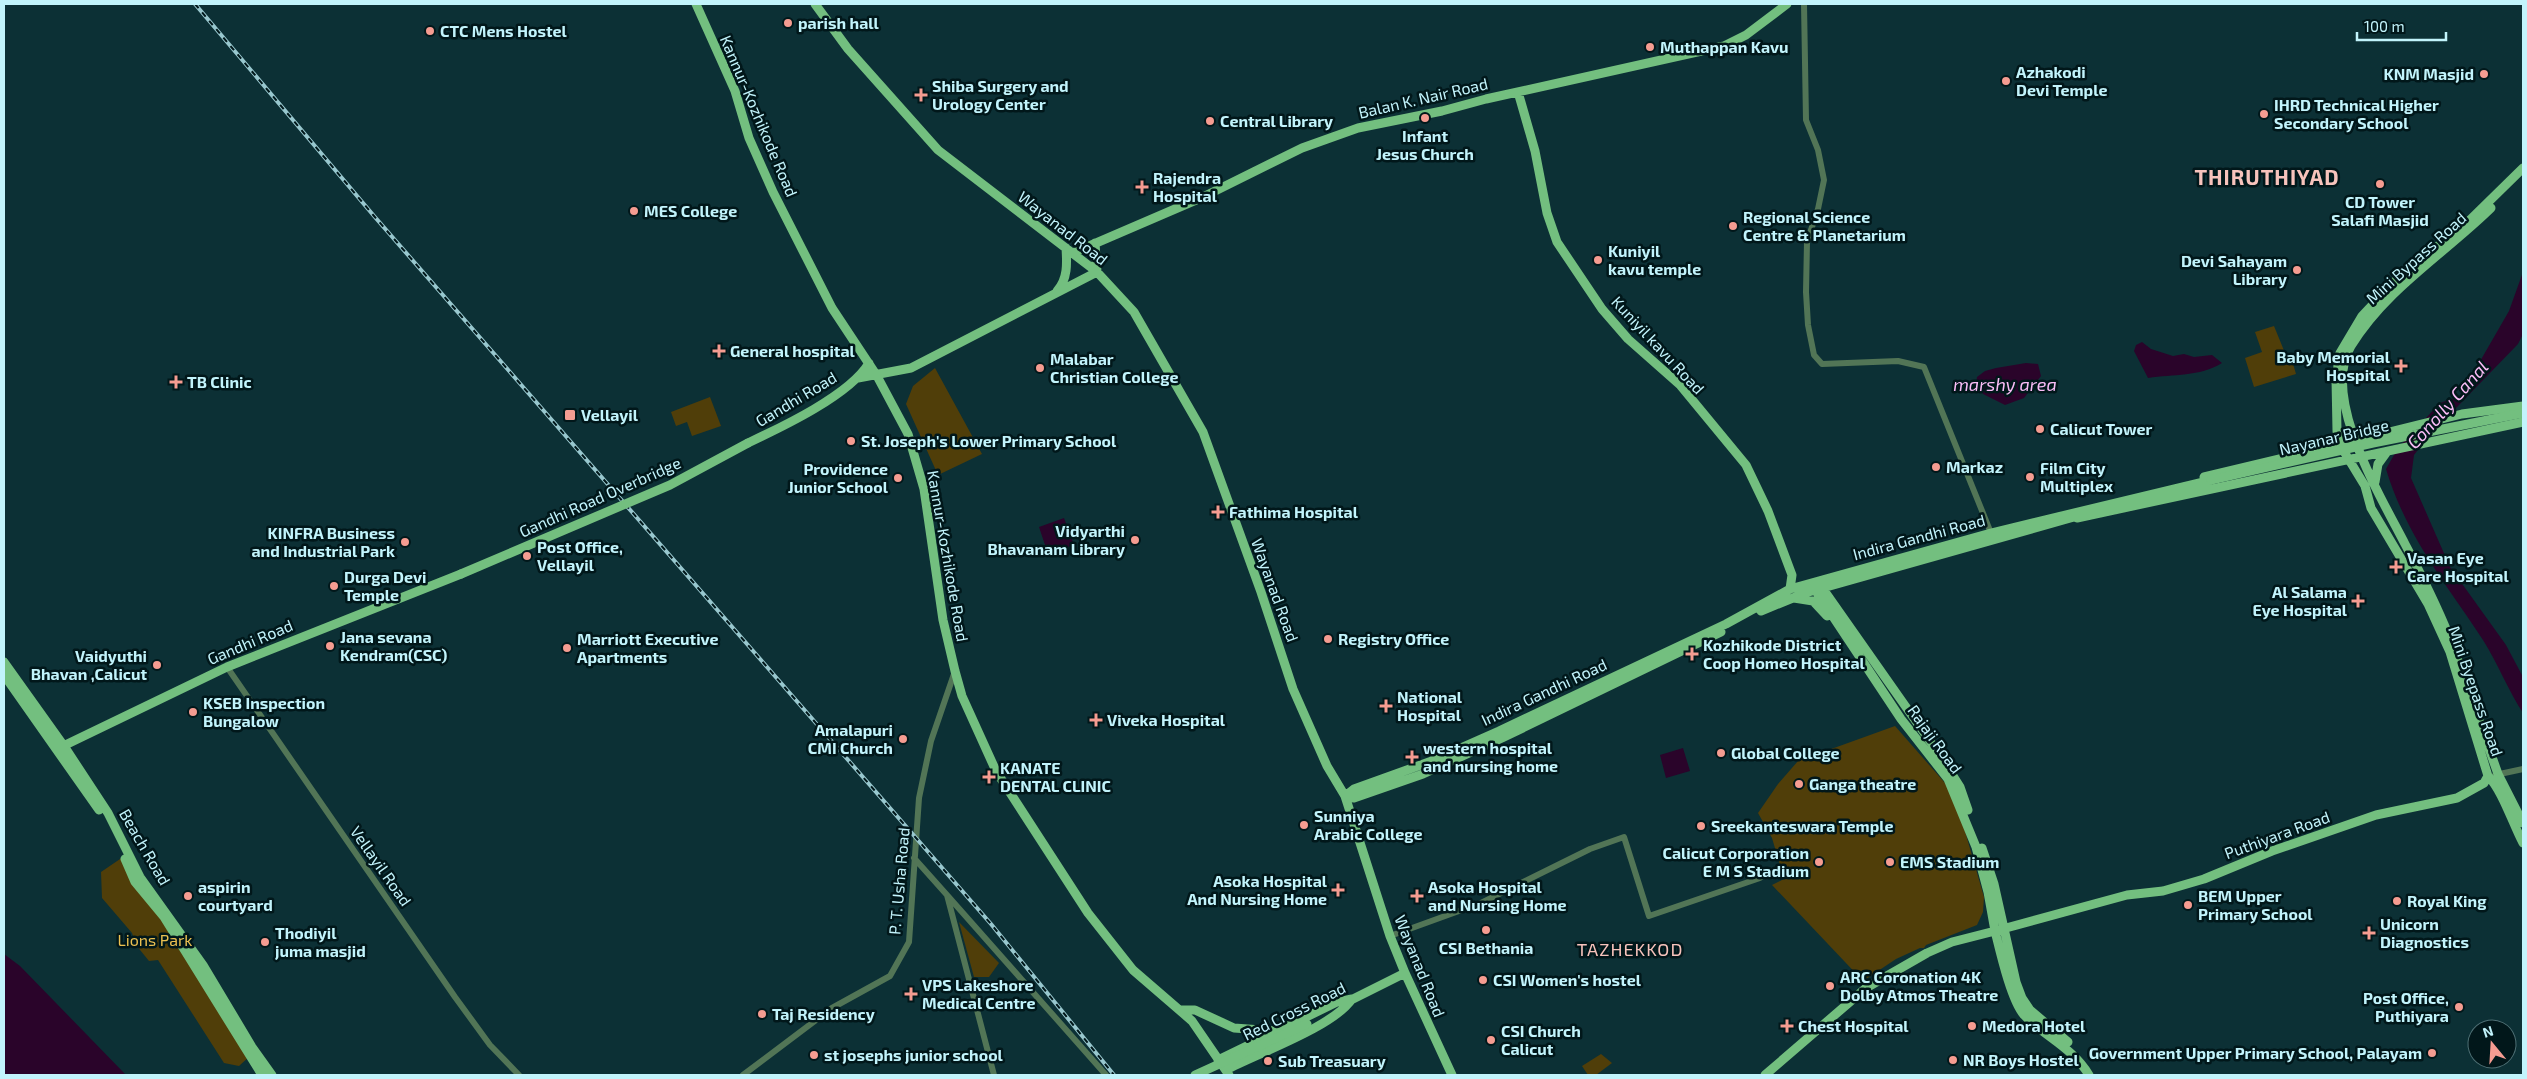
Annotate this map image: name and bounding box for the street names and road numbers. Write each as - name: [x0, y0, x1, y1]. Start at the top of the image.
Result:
- street label: Kannur-Kozhikode Road: [717, 32, 802, 199]
- street label: Balan K. Nair Road: [1356, 73, 1489, 122]
- street label: Wayanad Road: [1015, 187, 1112, 269]
- street label: Mini Bypass Road: [2362, 208, 2470, 307]
- street label: Kuniyil kavu Road: [1608, 292, 1709, 398]
- street label: Gandhi Road: [752, 367, 840, 430]
- street label: Nayanar Bridge: [2277, 415, 2391, 458]
- street label: Gandhi Road Overbridge: [516, 452, 683, 541]
- street label: Kannur-Kozhikode Road: [924, 469, 973, 643]
- street label: Indira Gandhi Road: [1851, 510, 1987, 563]
- street label: Wayanad Road: [1248, 536, 1303, 644]
- street label: Gandhi Road: [204, 615, 295, 668]
- street label: Mini Byepass Road: [2445, 623, 2508, 758]
- street label: Indira Gandhi Road: [1478, 654, 1610, 729]
- street label: Rajaji Road: [1903, 701, 1967, 777]
- street label: Beach Road: [116, 805, 175, 888]
- street label: Puthiyara Road: [2222, 807, 2332, 862]
- street label: Vellayil Road: [347, 822, 416, 909]
- street label: P. T. Usha Road: [884, 826, 913, 936]
- street label: Wayanad Road: [1391, 912, 1450, 1020]
- street label: Red Cross Road: [1239, 977, 1348, 1044]

